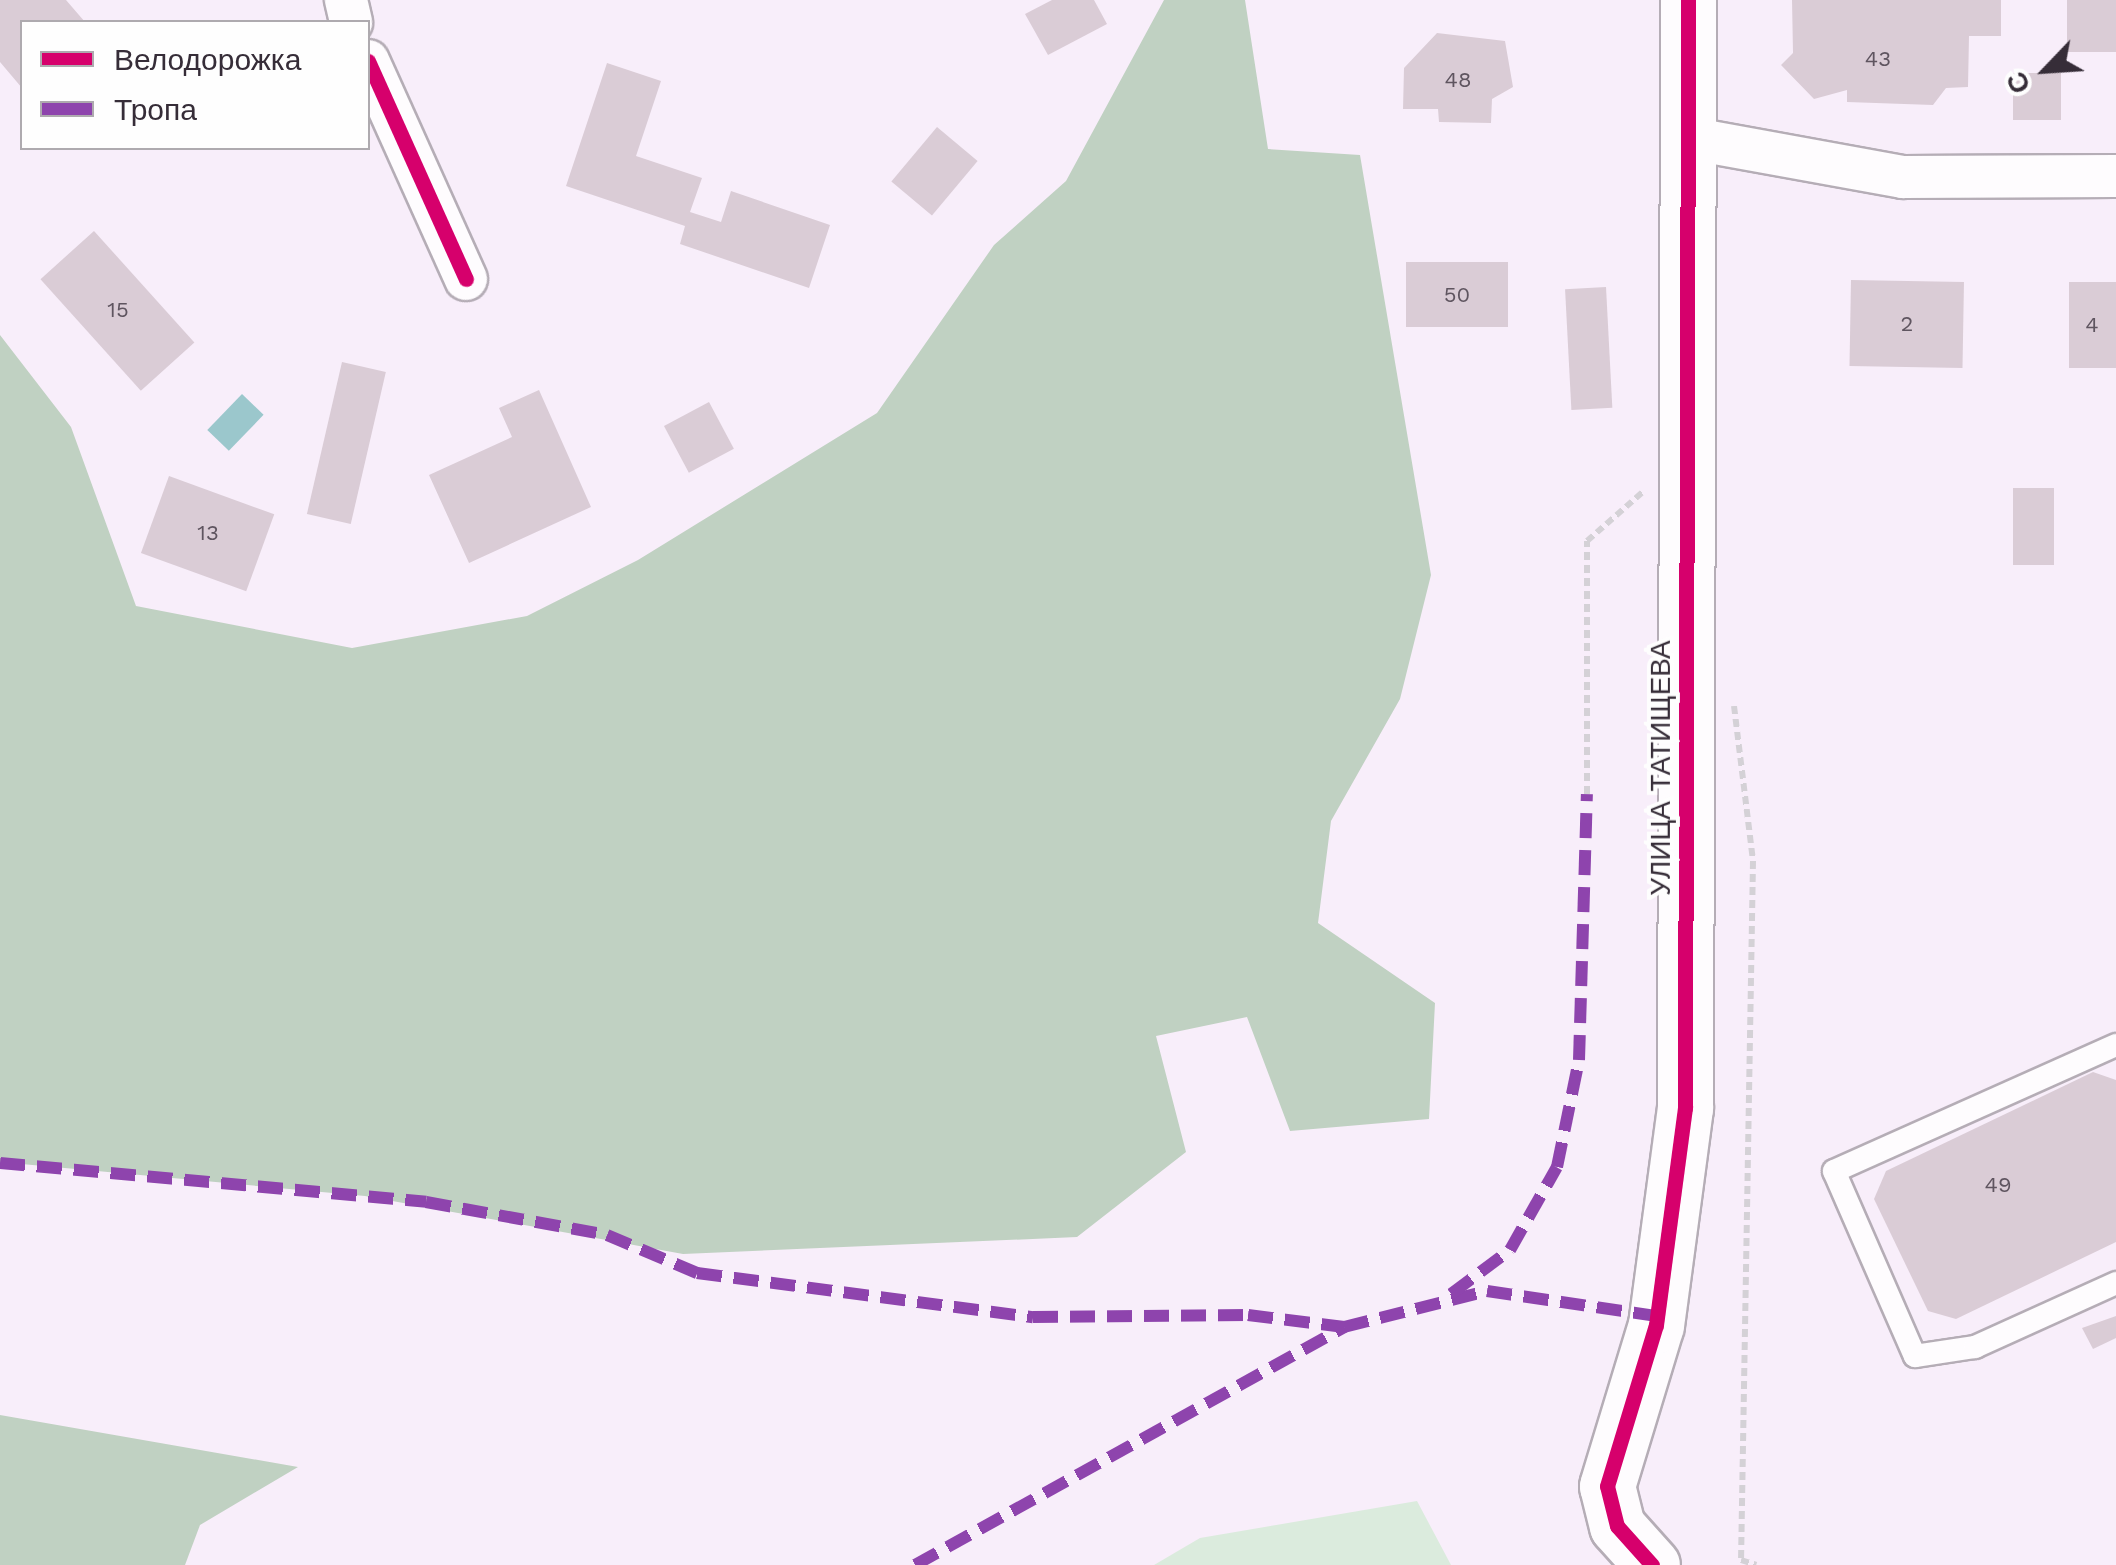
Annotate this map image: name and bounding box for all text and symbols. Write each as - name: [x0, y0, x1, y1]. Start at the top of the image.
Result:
- legend: [20, 20, 370, 150]
- north arrow: [1996, 20, 2096, 120]
- text: Велодорожка: [114, 42, 301, 77]
- house number: 43: [1865, 46, 1891, 72]
- house number: 48: [1445, 67, 1471, 93]
- text: С: [1999, 67, 2038, 99]
- text: Тропа: [114, 92, 197, 127]
- house number: 50: [1444, 282, 1470, 308]
- house number: 15: [107, 297, 129, 323]
- house number: 2: [1901, 311, 1913, 337]
- house number: 4: [2085, 312, 2099, 338]
- house number: 13: [197, 520, 219, 546]
- street label: УЛИЦА ТАТИЩЕВА: [1644, 640, 1678, 896]
- house number: 49: [1984, 1172, 2012, 1198]

